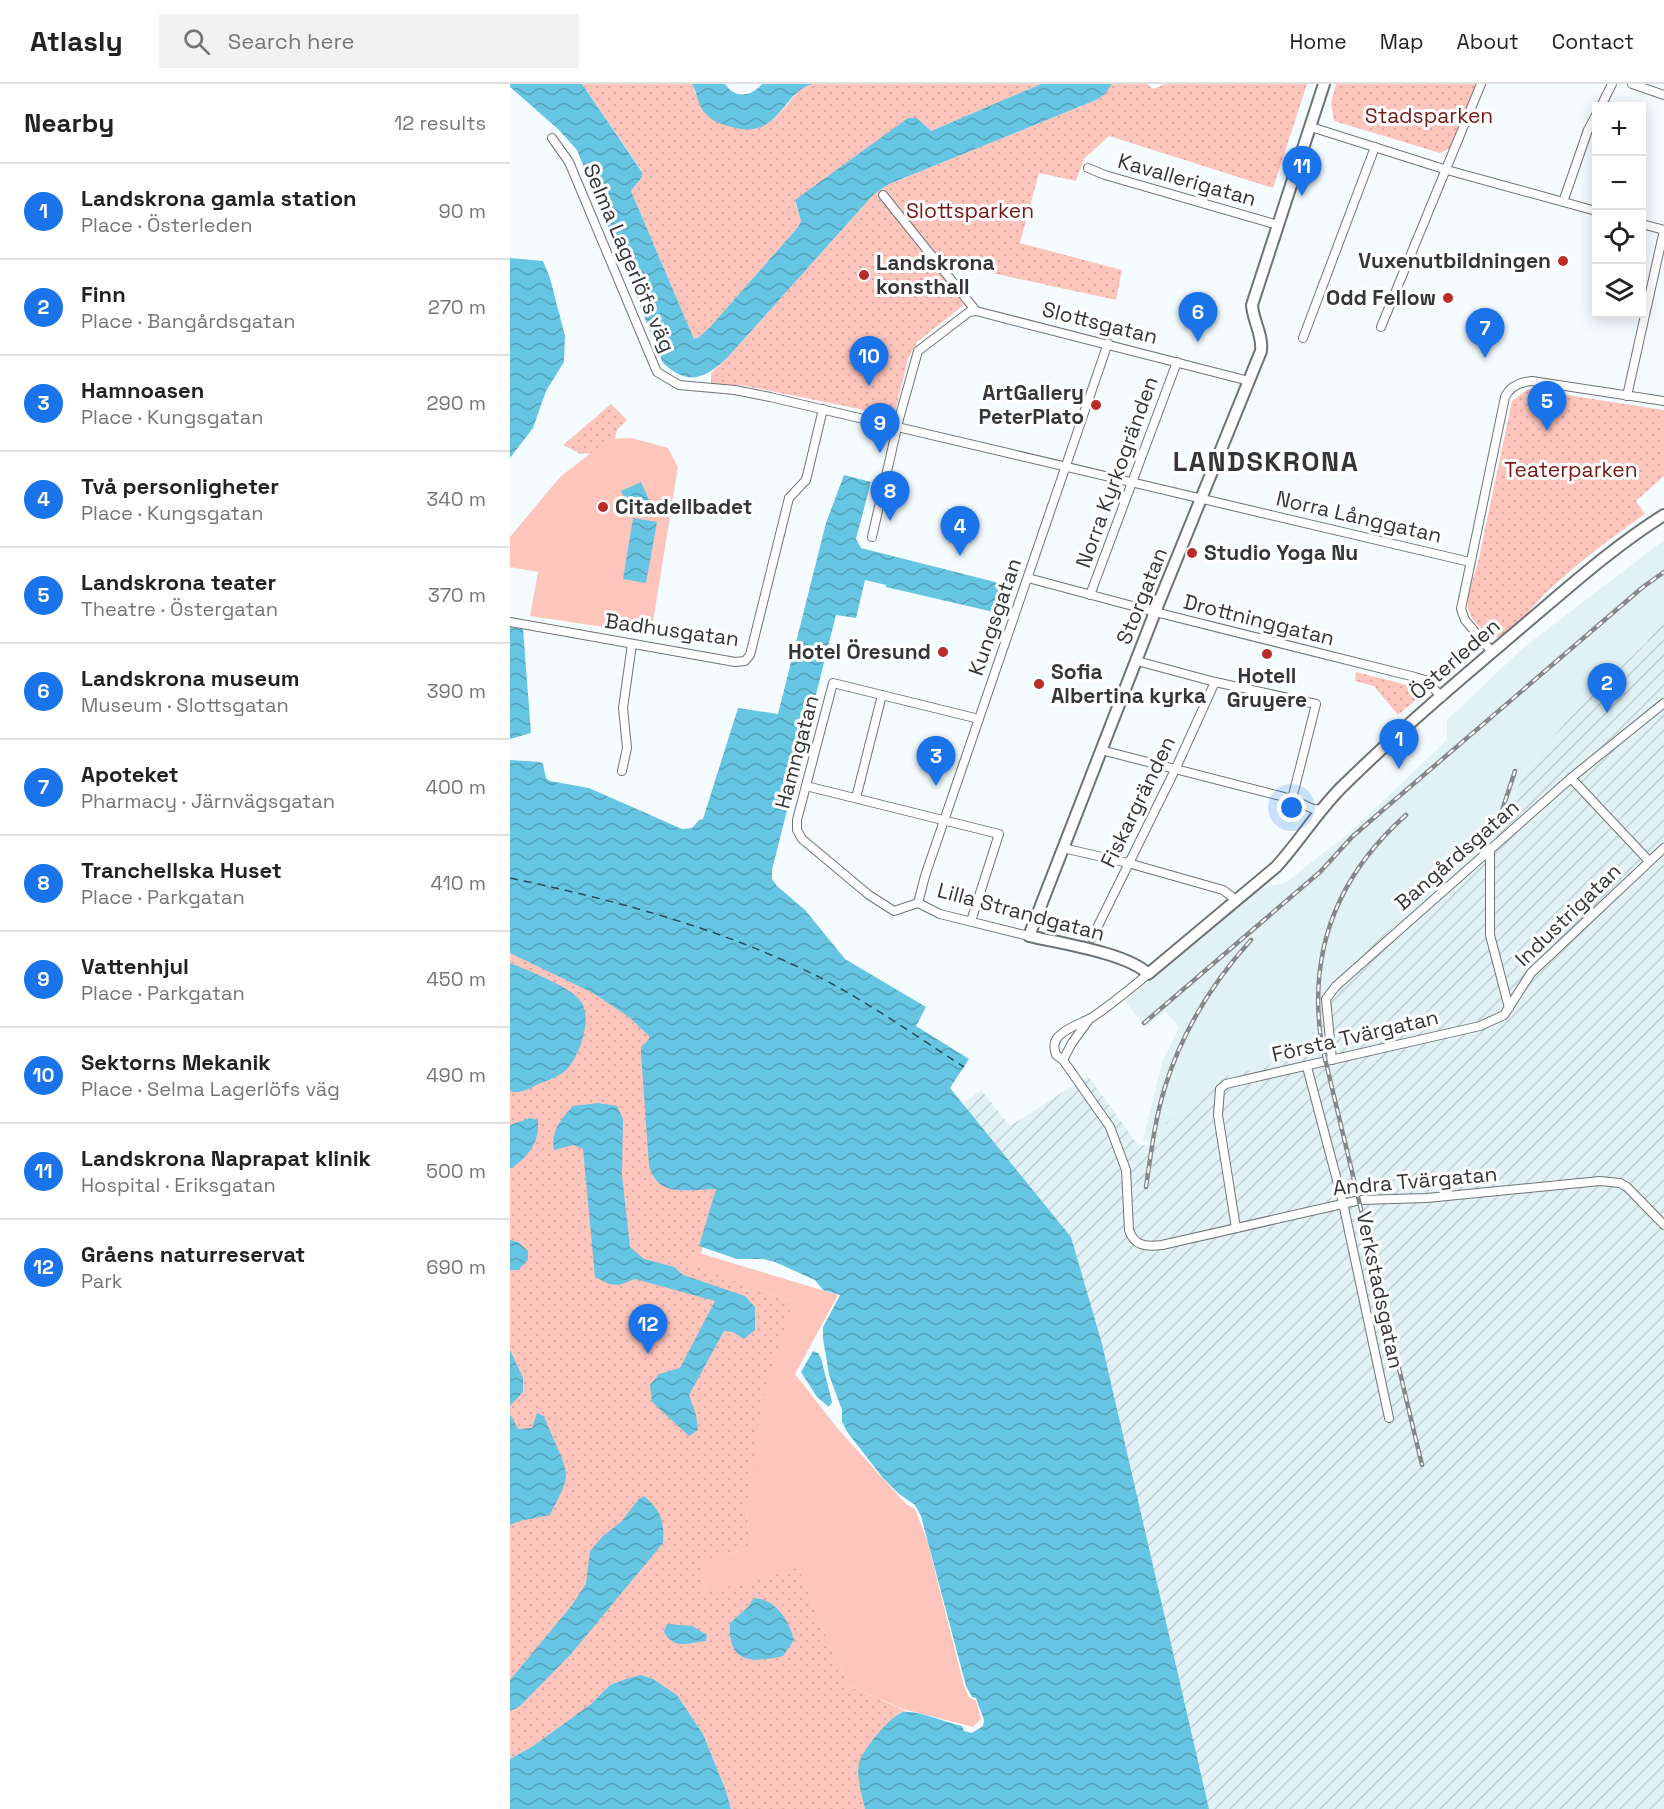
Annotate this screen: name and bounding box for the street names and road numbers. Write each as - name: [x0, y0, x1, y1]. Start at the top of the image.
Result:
- street label: Kavallerigatan: [1115, 147, 1259, 212]
- street label: Selma Lagerlöfs väg: [577, 159, 681, 356]
- street label: Slottsgatan: [1040, 295, 1161, 350]
- street label: Norra Kyrkogränden: [1069, 372, 1164, 571]
- street label: Norra Långgatan: [1274, 484, 1445, 549]
- street label: Storgatan: [1110, 543, 1173, 648]
- street label: Kungsgatan: [962, 555, 1027, 679]
- street label: Drottninggatan: [1181, 588, 1337, 651]
- street label: Badhusgatan: [603, 607, 741, 652]
- street label: Österleden: [1404, 612, 1505, 705]
- street label: Hamngatan: [768, 692, 825, 812]
- street label: Fiskargränden: [1094, 732, 1181, 872]
- street label: Bangårdsgatan: [1389, 793, 1524, 916]
- street label: Industrigatan: [1509, 857, 1626, 972]
- street label: Lilla Strandgatan: [934, 876, 1108, 947]
- street label: Första Tvärgatan: [1269, 1003, 1441, 1068]
- street label: Andra Tvärgatan: [1332, 1160, 1498, 1201]
- street label: Verkstadsgatan: [1351, 1209, 1410, 1371]

